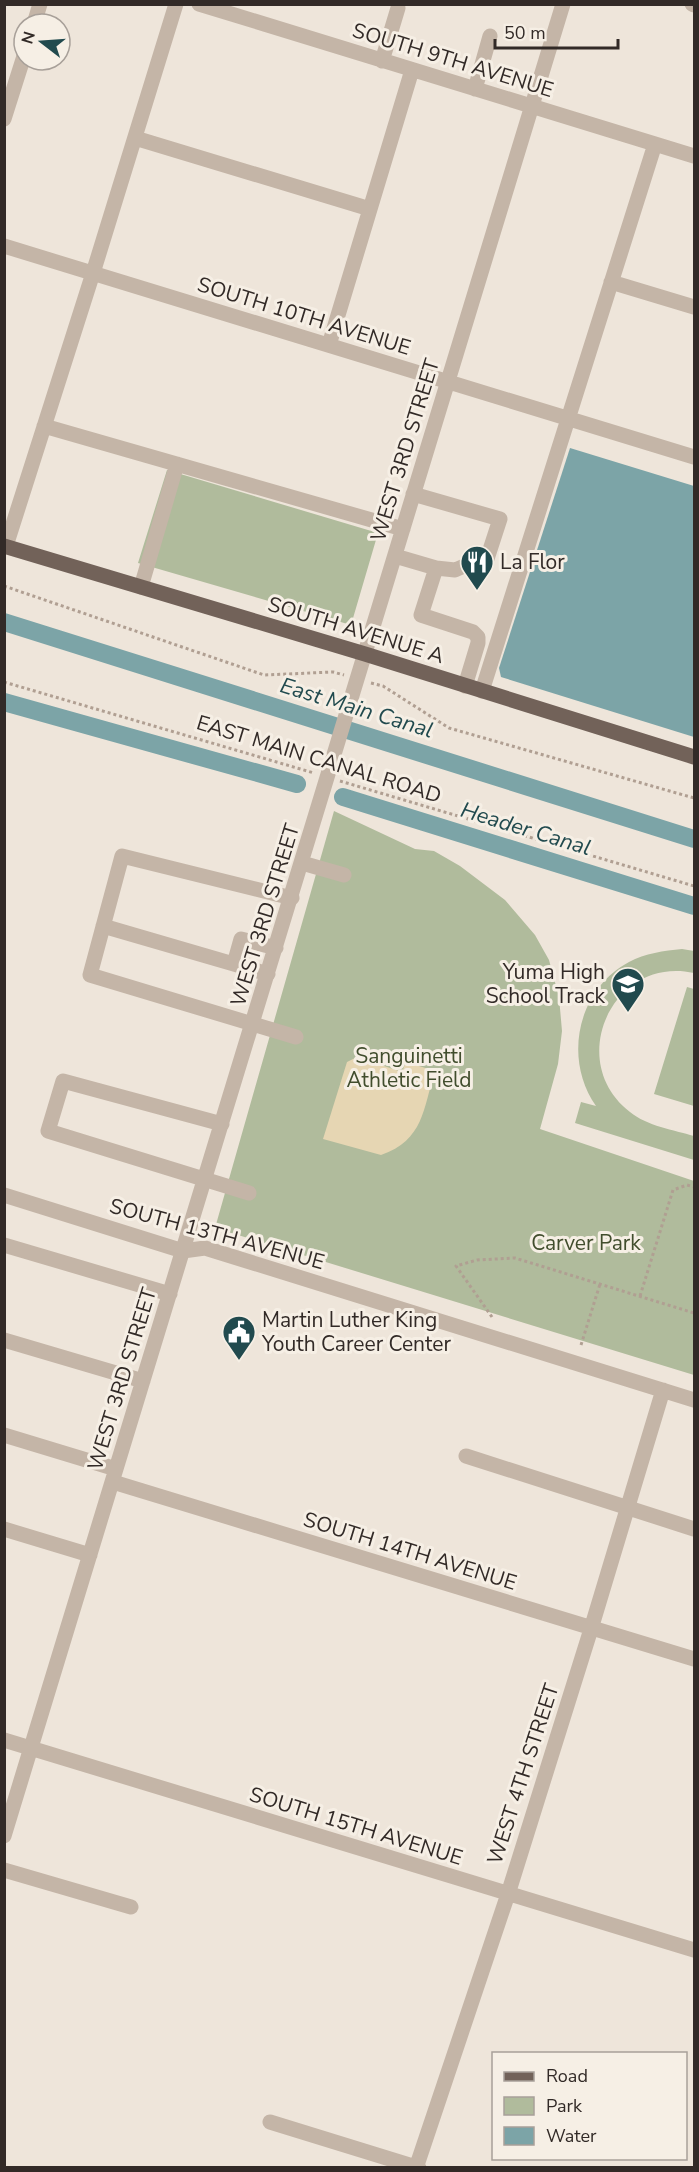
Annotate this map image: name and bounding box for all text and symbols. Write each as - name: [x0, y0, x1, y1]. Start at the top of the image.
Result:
- north arrow: [12, 12, 72, 72]
- scale bar: [495, 12, 618, 50]
- street label: SOUTH 9TH AVENUE: [349, 16, 557, 104]
- text: 50 m: [504, 21, 546, 45]
- text: N: [16, 29, 41, 47]
- street label: SOUTH 10TH AVENUE: [194, 270, 414, 362]
- street label: WEST 3RD STREET: [364, 355, 446, 545]
- restaurant icon: La Flor: [459, 544, 495, 591]
- place label: La Flor: [500, 548, 565, 576]
- street label: SOUTH AVENUE A: [264, 590, 448, 670]
- water label: East Main Canal: [276, 670, 437, 745]
- street label: EAST MAIN CANAL ROAD: [193, 708, 445, 810]
- water label: Header Canal: [457, 795, 595, 863]
- street label: WEST 3RD STREET: [224, 820, 306, 1010]
- place label: Yuma High School Track: [486, 958, 605, 1010]
- school or university icon: Yuma High School Track: [610, 966, 646, 1013]
- park label: Sanguinetti Athletic Field: [347, 1042, 471, 1094]
- street label: SOUTH 13TH AVENUE: [106, 1192, 328, 1276]
- park label: Carver Park: [531, 1229, 641, 1257]
- street label: WEST 3RD STREET: [81, 1284, 163, 1474]
- place label: Martin Luther King Youth Career Center: [261, 1306, 451, 1358]
- public building icon: Martin Luther King Youth Career Center: [221, 1314, 257, 1361]
- street label: SOUTH 14TH AVENUE: [300, 1505, 520, 1597]
- street label: WEST 4TH STREET: [481, 1680, 566, 1868]
- street label: SOUTH 15TH AVENUE: [246, 1780, 466, 1872]
- legend: [492, 2052, 687, 2160]
- text: Road: [546, 2064, 588, 2088]
- text: Park: [546, 2094, 583, 2118]
- text: Water: [546, 2124, 597, 2148]

